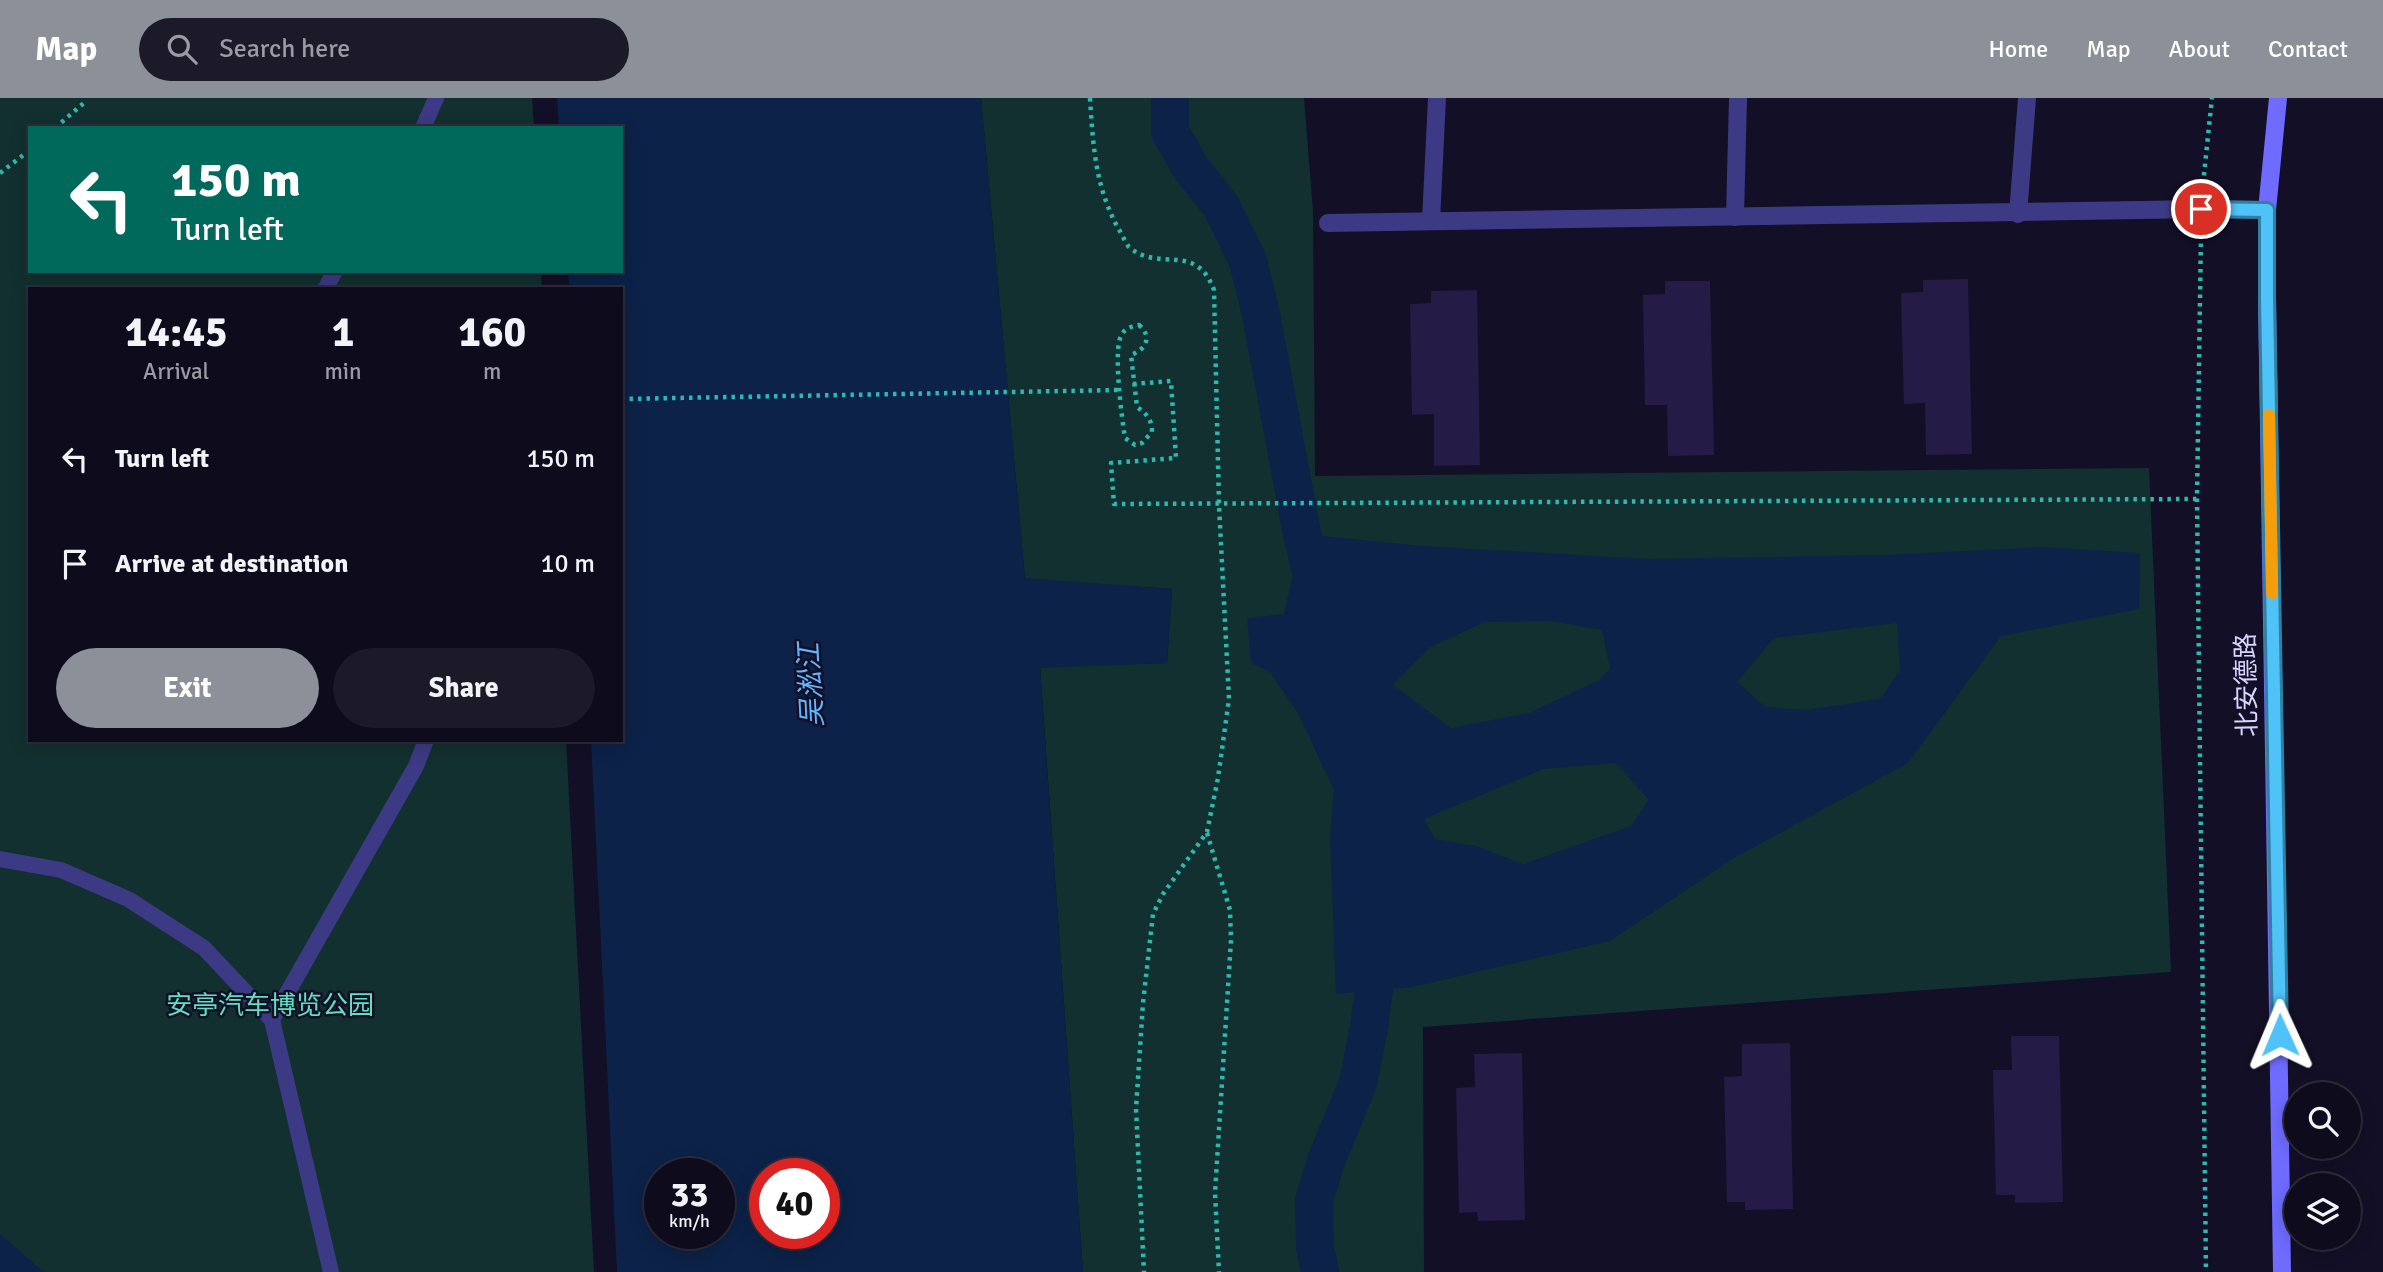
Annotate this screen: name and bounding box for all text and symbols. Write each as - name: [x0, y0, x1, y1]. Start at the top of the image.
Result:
- search box: [139, 18, 629, 81]
- text: Map: [35, 29, 97, 70]
- icon: search: [163, 30, 201, 68]
- text: Search here: [219, 33, 350, 65]
- text: Home: [1988, 34, 2048, 64]
- text: Map: [2086, 34, 2131, 64]
- text: About: [2169, 34, 2230, 64]
- text: Contact: [2268, 34, 2348, 64]
- text: 150 m: [171, 150, 301, 210]
- icon: left: [56, 154, 147, 245]
- pin: [2171, 179, 2231, 239]
- icon: arrive: [2182, 190, 2220, 228]
- text: Turn left: [171, 210, 284, 249]
- text: 14:45: [125, 307, 228, 358]
- text: 1: [332, 307, 354, 358]
- text: 160: [458, 307, 526, 358]
- text: Arrival: [143, 357, 209, 386]
- text: min: [324, 357, 362, 386]
- text: m: [483, 357, 501, 386]
- icon: left: [56, 440, 94, 478]
- text: Turn left: [115, 443, 209, 475]
- text: 150 m: [526, 443, 595, 475]
- icon: arrive: [56, 545, 94, 583]
- text: Arrive at destination: [115, 548, 348, 580]
- text: 10 m: [540, 548, 595, 580]
- street label: 北安德路: [2230, 633, 2264, 737]
- water label: 吴淞江: [792, 639, 830, 728]
- button: Exit: [56, 648, 319, 728]
- button: Share: [333, 648, 595, 728]
- park label: 安亭汽车博览公园: [166, 990, 374, 1022]
- position arrow: [2243, 998, 2317, 1072]
- map controls: [2284, 1082, 2361, 1250]
- button: search: [2284, 1082, 2361, 1159]
- speed limit sign: 40: [749, 1158, 840, 1249]
- text: 33: [671, 1173, 708, 1216]
- button: layers: [2284, 1173, 2361, 1250]
- text: km/h: [669, 1210, 710, 1232]

